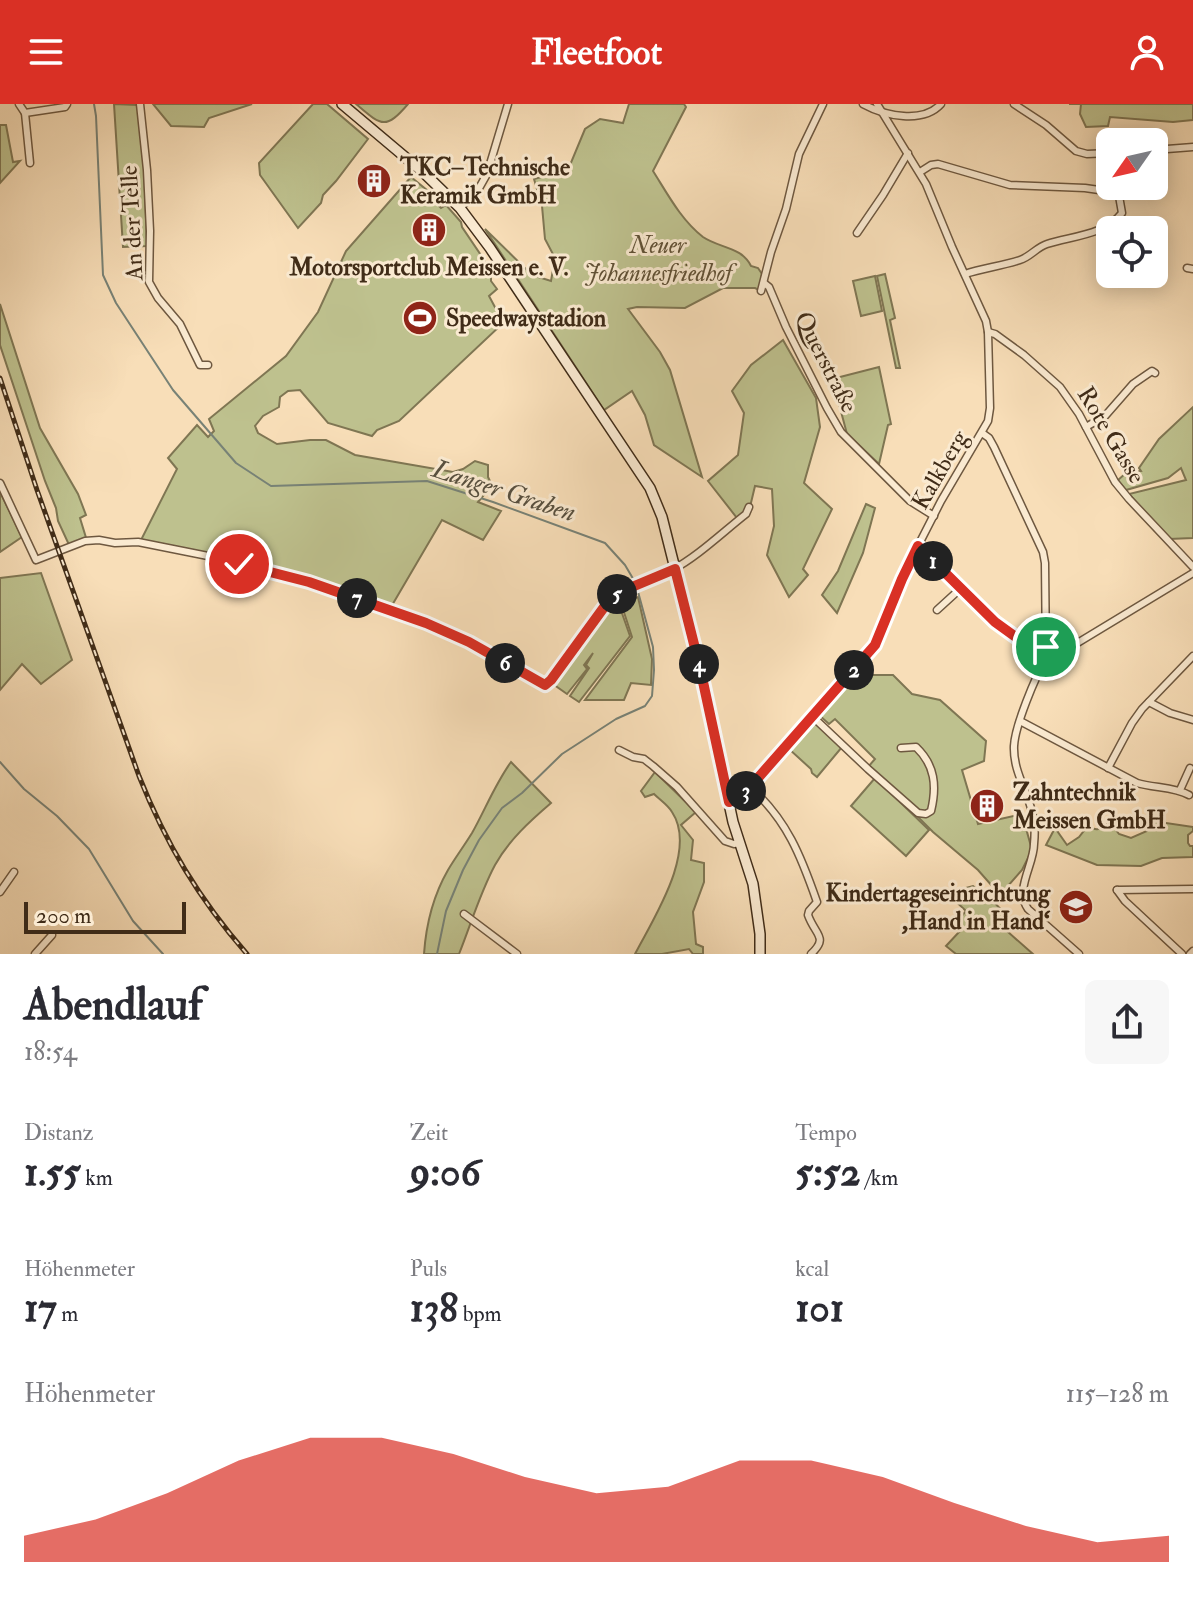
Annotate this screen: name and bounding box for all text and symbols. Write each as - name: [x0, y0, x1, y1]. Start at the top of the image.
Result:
- icon: menu: [24, 30, 68, 74]
- text: Fleetfoot: [531, 30, 662, 75]
- icon: person: [1125, 30, 1169, 74]
- north arrow: [1096, 128, 1168, 200]
- map controls: [1096, 128, 1168, 288]
- place label: TKC–Technische Keramik GmbH: [399, 152, 570, 211]
- building icon: TKC–Technische Keramik GmbH: [355, 162, 393, 200]
- street label: An der Telle: [113, 164, 151, 283]
- building icon: Motorsportclub Meissen e. V.: [410, 211, 448, 249]
- button: locate: [1096, 216, 1168, 288]
- park label: Neuer Johannesfriedhof: [584, 230, 738, 289]
- place label: Motorsportclub Meissen e. V.: [289, 252, 569, 283]
- sports icon: Speedwaystadion: [401, 299, 439, 337]
- place label: Speedwaystadion: [446, 303, 607, 334]
- street label: Querstraße: [787, 306, 865, 418]
- street label: Rote Gasse: [1070, 381, 1152, 489]
- street label: Kalkberg: [905, 424, 976, 515]
- water label: Langer Graben: [427, 452, 580, 529]
- pin: [205, 530, 273, 598]
- pin: 1: [913, 541, 953, 581]
- icon: check: [217, 542, 261, 586]
- text: 1: [929, 547, 937, 575]
- pin: 5: [597, 574, 637, 614]
- pin: 7: [337, 578, 377, 618]
- text: 5: [612, 580, 622, 608]
- text: 7: [352, 584, 362, 612]
- pin: [1012, 613, 1080, 681]
- icon: arrive: [1024, 625, 1068, 669]
- pin: 6: [485, 643, 525, 683]
- pin: 4: [679, 644, 719, 684]
- text: 6: [499, 649, 511, 677]
- text: 4: [693, 650, 705, 678]
- pin: 2: [834, 650, 874, 690]
- text: 2: [848, 656, 860, 684]
- pin: 3: [726, 771, 766, 811]
- text: 3: [742, 777, 750, 805]
- place label: Zahntechnik Meissen GmbH: [1012, 777, 1166, 836]
- building icon: Zahntechnik Meissen GmbH: [968, 787, 1006, 825]
- place label: Kindertageseinrichtung ‚Hand in Hand‘: [826, 878, 1051, 937]
- school or university icon: Kindertageseinrichtung ‚Hand in Hand‘: [1057, 888, 1095, 926]
- scale bar: [24, 898, 186, 934]
- text: 200 m: [36, 902, 91, 930]
- text: Abendlauf: [24, 978, 203, 1033]
- button: share: [1085, 980, 1169, 1064]
- text: 18:54: [24, 1036, 77, 1068]
- text: Distanz: [24, 1119, 93, 1147]
- text: Zeit: [410, 1119, 448, 1147]
- text: Tempo: [795, 1119, 857, 1147]
- text: 1.55: [24, 1147, 81, 1198]
- text: 9:06: [410, 1147, 481, 1198]
- text: 5:52: [795, 1147, 861, 1198]
- text: km: [81, 1164, 113, 1192]
- text: /km: [861, 1164, 898, 1192]
- text: Höhenmeter: [24, 1255, 135, 1283]
- text: Puls: [410, 1255, 447, 1283]
- text: kcal: [795, 1255, 829, 1283]
- text: 17: [24, 1283, 57, 1334]
- text: 138: [410, 1283, 458, 1334]
- text: 101: [795, 1283, 844, 1334]
- text: m: [57, 1300, 78, 1328]
- text: bpm: [458, 1300, 502, 1328]
- text: Höhenmeter: [24, 1378, 155, 1410]
- text: 115–128 m: [1066, 1378, 1169, 1410]

